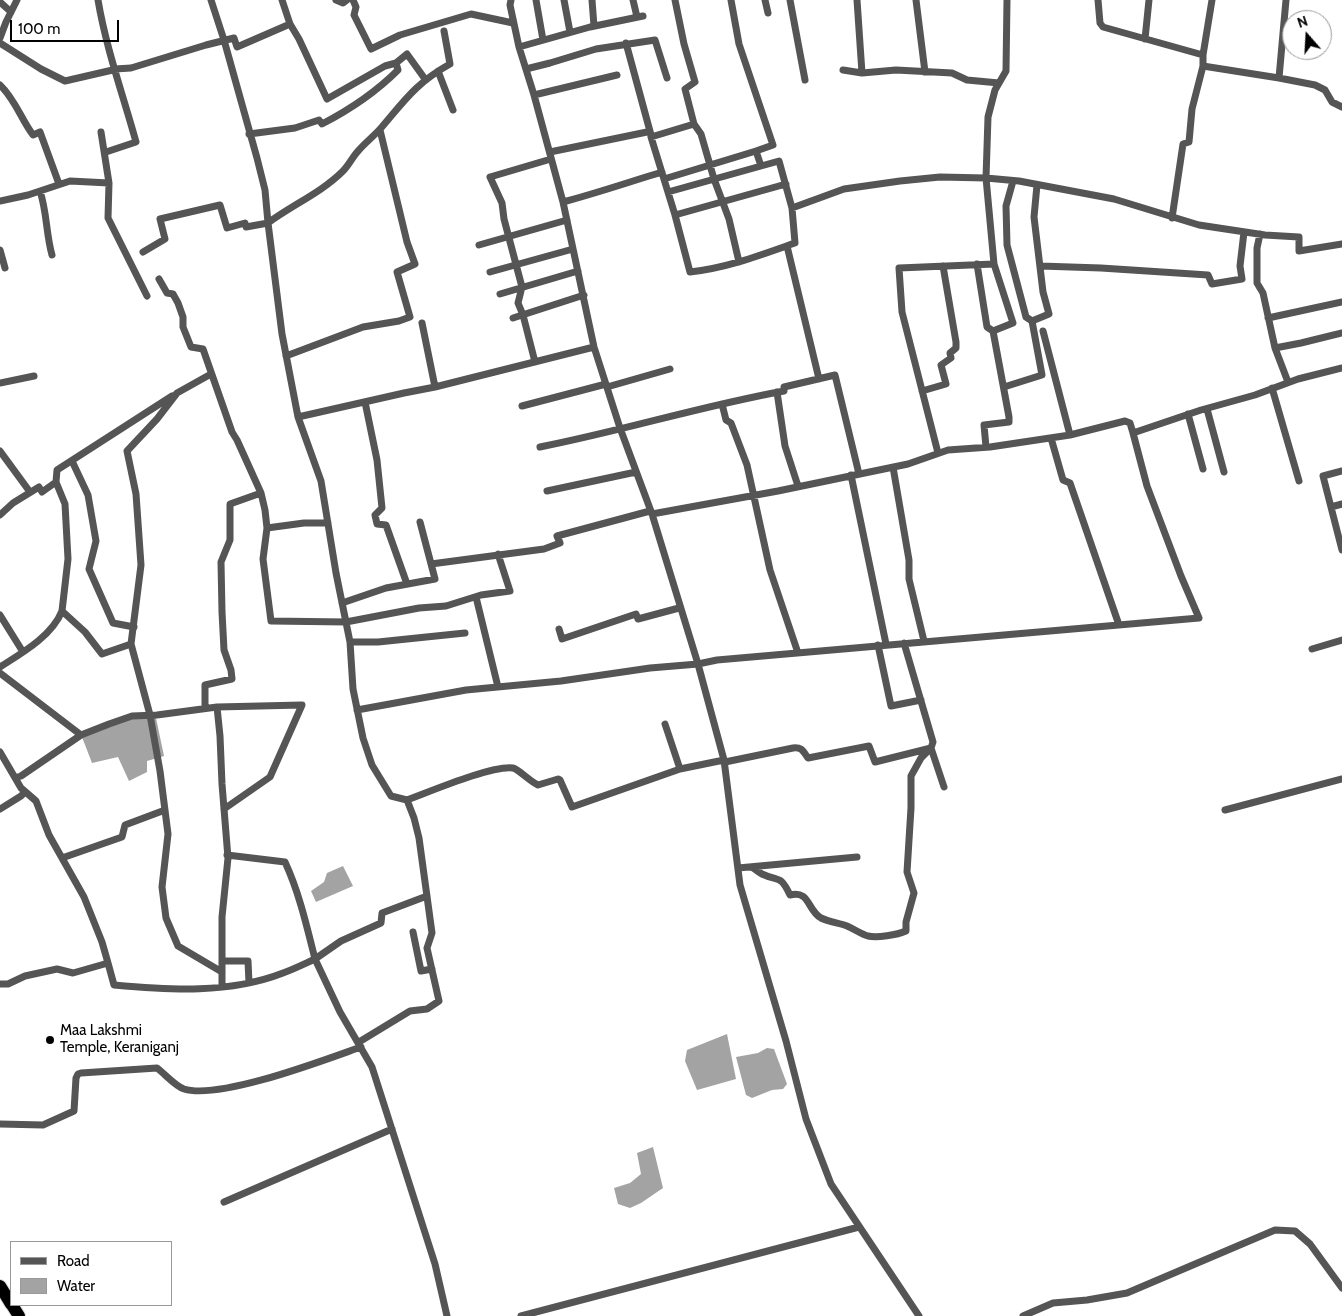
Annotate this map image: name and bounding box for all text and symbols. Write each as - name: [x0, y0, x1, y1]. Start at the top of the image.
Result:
- scale bar: [12, 10, 121, 42]
- north arrow: [1282, 10, 1332, 60]
- text: N: [1295, 12, 1310, 32]
- text: 100 m: [18, 20, 60, 38]
- place label: Maa Lakshmi Temple, Keraniganj: [60, 1022, 179, 1057]
- marker: Maa Lakshmi Temple, Keraniganj: [44, 1034, 56, 1046]
- legend: [10, 1241, 172, 1306]
- text: Road: [57, 1252, 90, 1270]
- text: Water: [57, 1277, 95, 1295]

